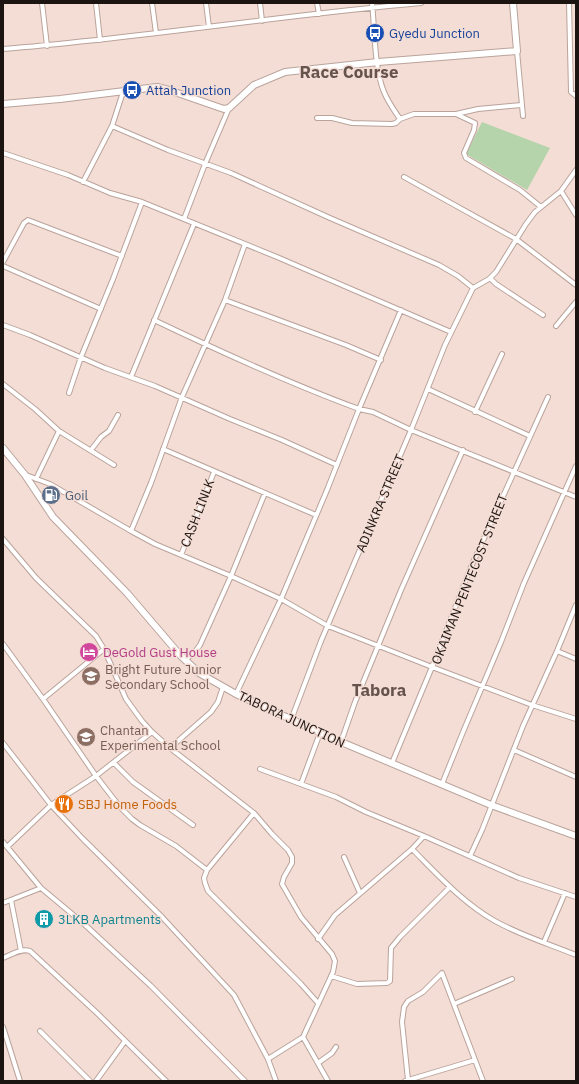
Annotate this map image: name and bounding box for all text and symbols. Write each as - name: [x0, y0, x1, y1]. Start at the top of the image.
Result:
- bus stop icon: Gyedu Junction: [364, 22, 386, 44]
- place label: Gyedu Junction: [389, 25, 480, 42]
- district label: Race Course: [299, 61, 399, 83]
- bus stop icon: Attah Junction: [121, 79, 143, 101]
- place label: Attah Junction: [146, 82, 231, 99]
- street label: ADINKRA STREET: [352, 451, 409, 555]
- street label: CASH LINLK: [177, 477, 218, 550]
- fuel station icon: Goil: [40, 484, 62, 506]
- place label: Goil: [65, 487, 89, 504]
- street label: OKAIMAN PENTECOST STREET: [427, 491, 512, 667]
- hotel icon: DeGold Gust House: [78, 641, 100, 663]
- place label: DeGold Gust House: [103, 644, 217, 661]
- place label: Bright Future Junior Secondary School: [105, 661, 222, 693]
- school or university icon: Bright Future Junior Secondary School: [80, 665, 102, 687]
- district label: Tabora: [352, 679, 407, 701]
- street label: TABORA JUNCTION: [236, 687, 348, 752]
- place label: Chantan Experimental School: [100, 722, 221, 754]
- school or university icon: Chantan Experimental School: [75, 726, 97, 748]
- restaurant icon: SBJ Home Foods: [53, 793, 75, 815]
- place label: SBJ Home Foods: [78, 796, 177, 813]
- building icon: 3LKB Apartments: [33, 908, 55, 930]
- place label: 3LKB Apartments: [58, 911, 161, 928]

